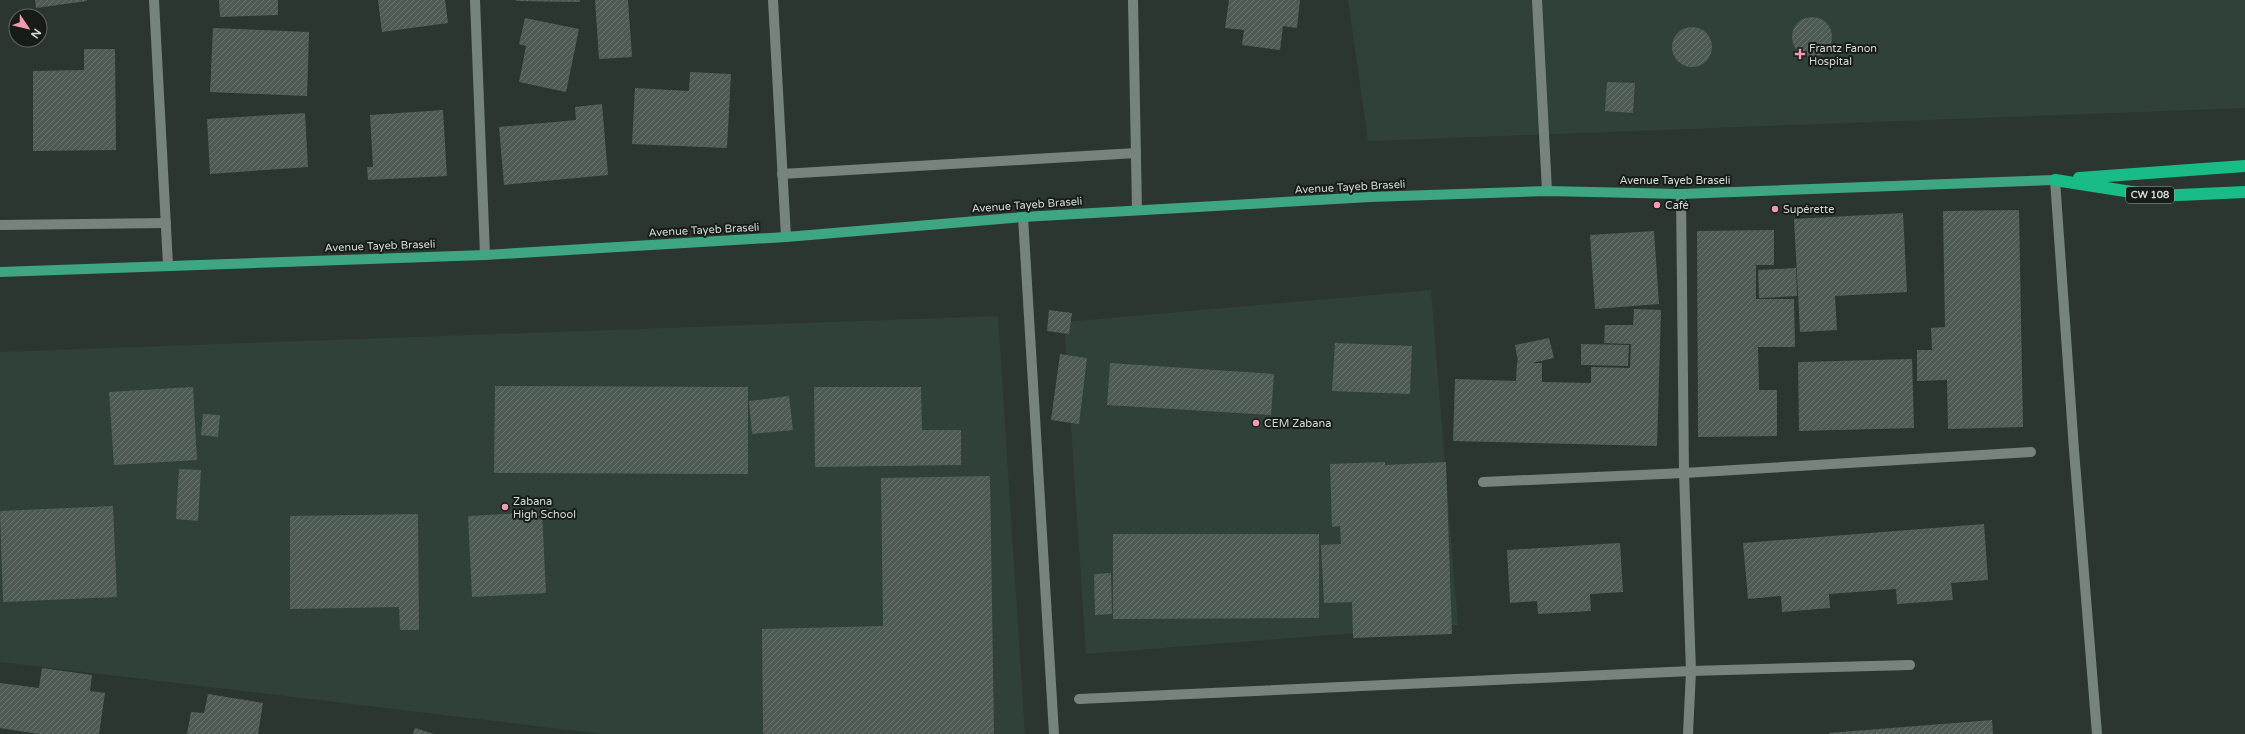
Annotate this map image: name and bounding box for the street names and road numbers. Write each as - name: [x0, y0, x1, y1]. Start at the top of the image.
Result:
- street label: Avenue Tayeb Braseli: [1620, 174, 1730, 187]
- street label: Avenue Tayeb Braseli: [1294, 178, 1406, 196]
- road number: CW 108: [2126, 187, 2174, 203]
- street label: Avenue Tayeb Braseli: [971, 195, 1083, 215]
- street label: Avenue Tayeb Braseli: [648, 221, 760, 239]
- street label: Avenue Tayeb Braseli: [324, 238, 436, 254]

